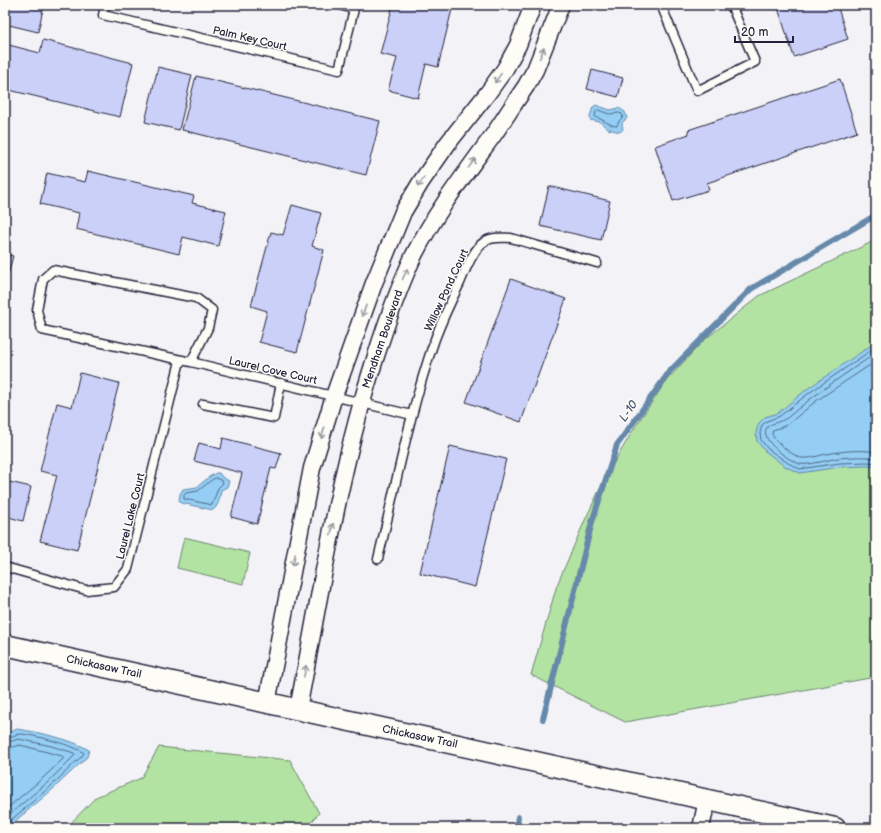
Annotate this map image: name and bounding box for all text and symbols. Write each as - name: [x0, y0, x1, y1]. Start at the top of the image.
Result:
- scale bar: [735, 18, 793, 44]
- street label: Palm Key Court: [212, 24, 289, 53]
- text: 20 m: [741, 25, 768, 40]
- one-way arrow: [538, 48, 546, 60]
- one-way arrow: [494, 72, 502, 83]
- one-way arrow: [468, 158, 476, 169]
- one-way arrow: [417, 177, 425, 188]
- street label: Willow Pond Court: [422, 246, 471, 333]
- one-way arrow: [402, 268, 409, 280]
- street label: Mendham Boulevard: [360, 288, 405, 390]
- one-way arrow: [359, 305, 367, 317]
- street label: Laurel Cove Court: [227, 354, 319, 387]
- water label: L-10: [616, 398, 641, 425]
- one-way arrow: [318, 427, 326, 439]
- street label: Laurel Lake Court: [113, 471, 148, 561]
- one-way arrow: [329, 523, 337, 536]
- one-way arrow: [290, 553, 298, 566]
- street label: Chickasaw Trail: [65, 652, 143, 681]
- one-way arrow: [302, 665, 310, 678]
- street label: Chickasaw Trail: [381, 722, 459, 751]

